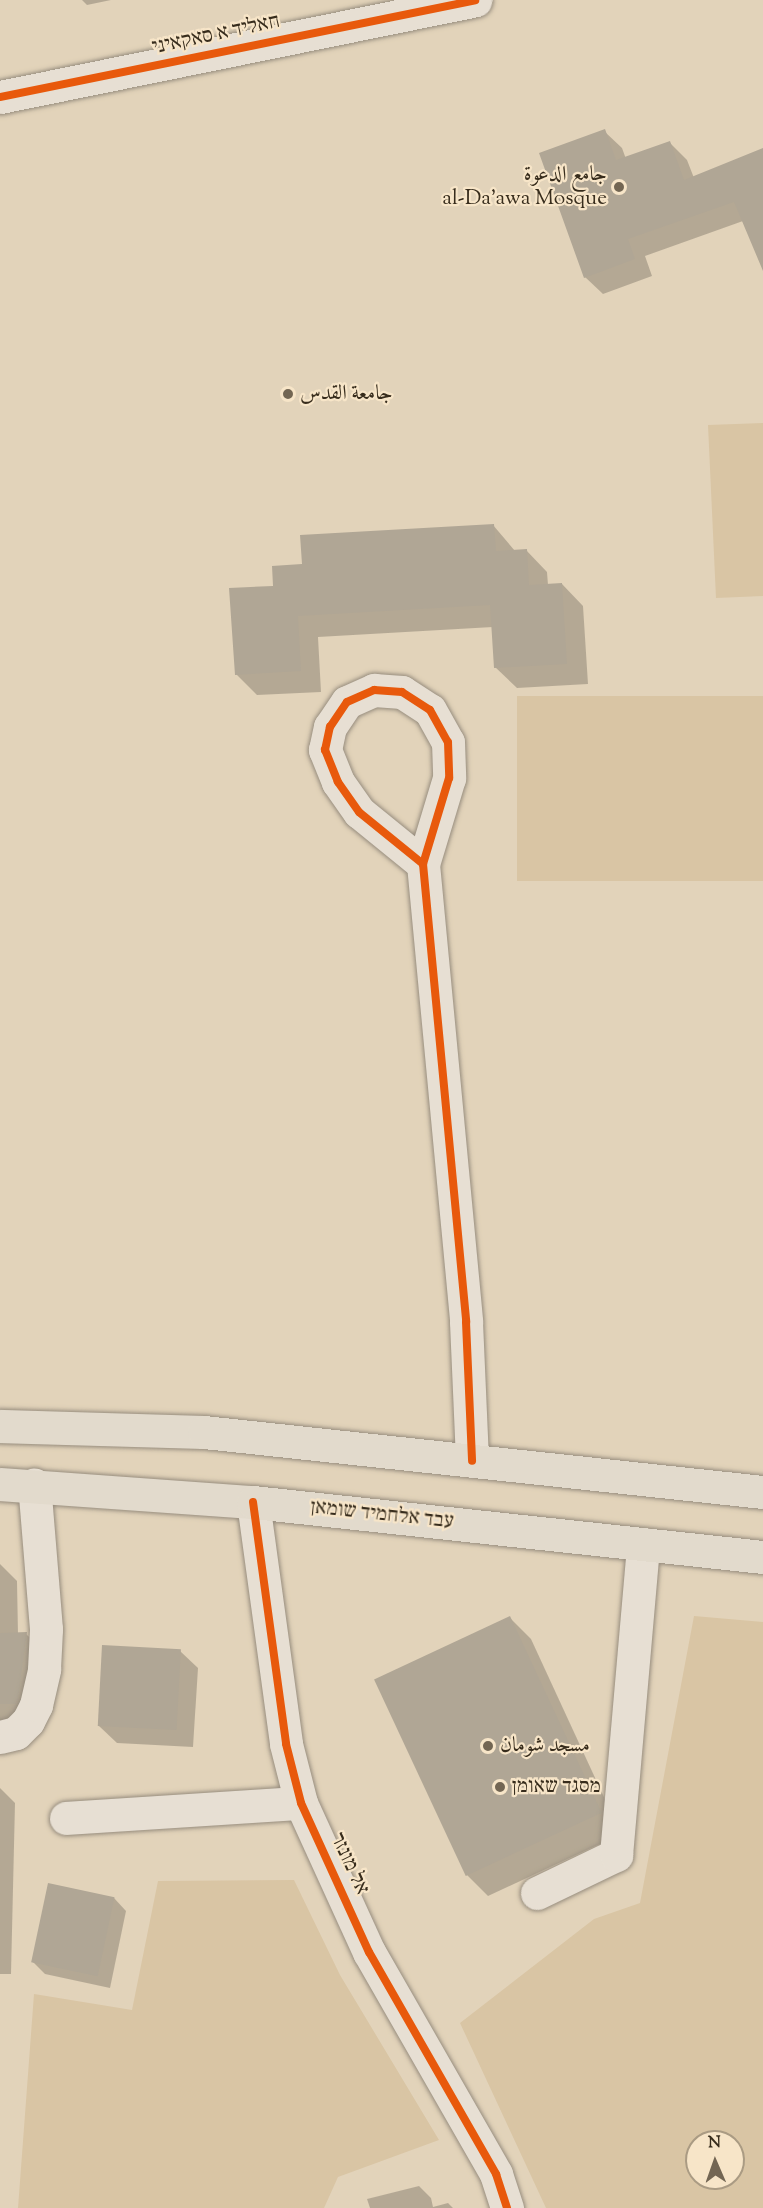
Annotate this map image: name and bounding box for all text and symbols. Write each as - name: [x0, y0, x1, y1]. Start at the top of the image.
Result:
- street label: חאליד א סאקאיני: [150, 9, 282, 61]
- place label: جامع الدعوة al-Da'awa Mosque: [442, 162, 607, 212]
- marker: جامع الدعوة al-Da'awa Mosque: [612, 180, 626, 194]
- place label: جامعة القدس: [300, 381, 393, 407]
- marker: جامعة القدس: [281, 387, 295, 401]
- street label: עבד אלחמיד שומאן: [309, 1495, 455, 1535]
- place label: مسجد شومان: [500, 1733, 590, 1759]
- marker: مسجد شومان: [481, 1739, 495, 1753]
- place label: מסגד שאומן: [512, 1774, 601, 1800]
- marker: מסגד שאומן: [493, 1780, 507, 1794]
- street label: אל מונזר: [324, 1829, 374, 1899]
- north arrow: [685, 2130, 745, 2190]
- text: N: [708, 2132, 721, 2155]

